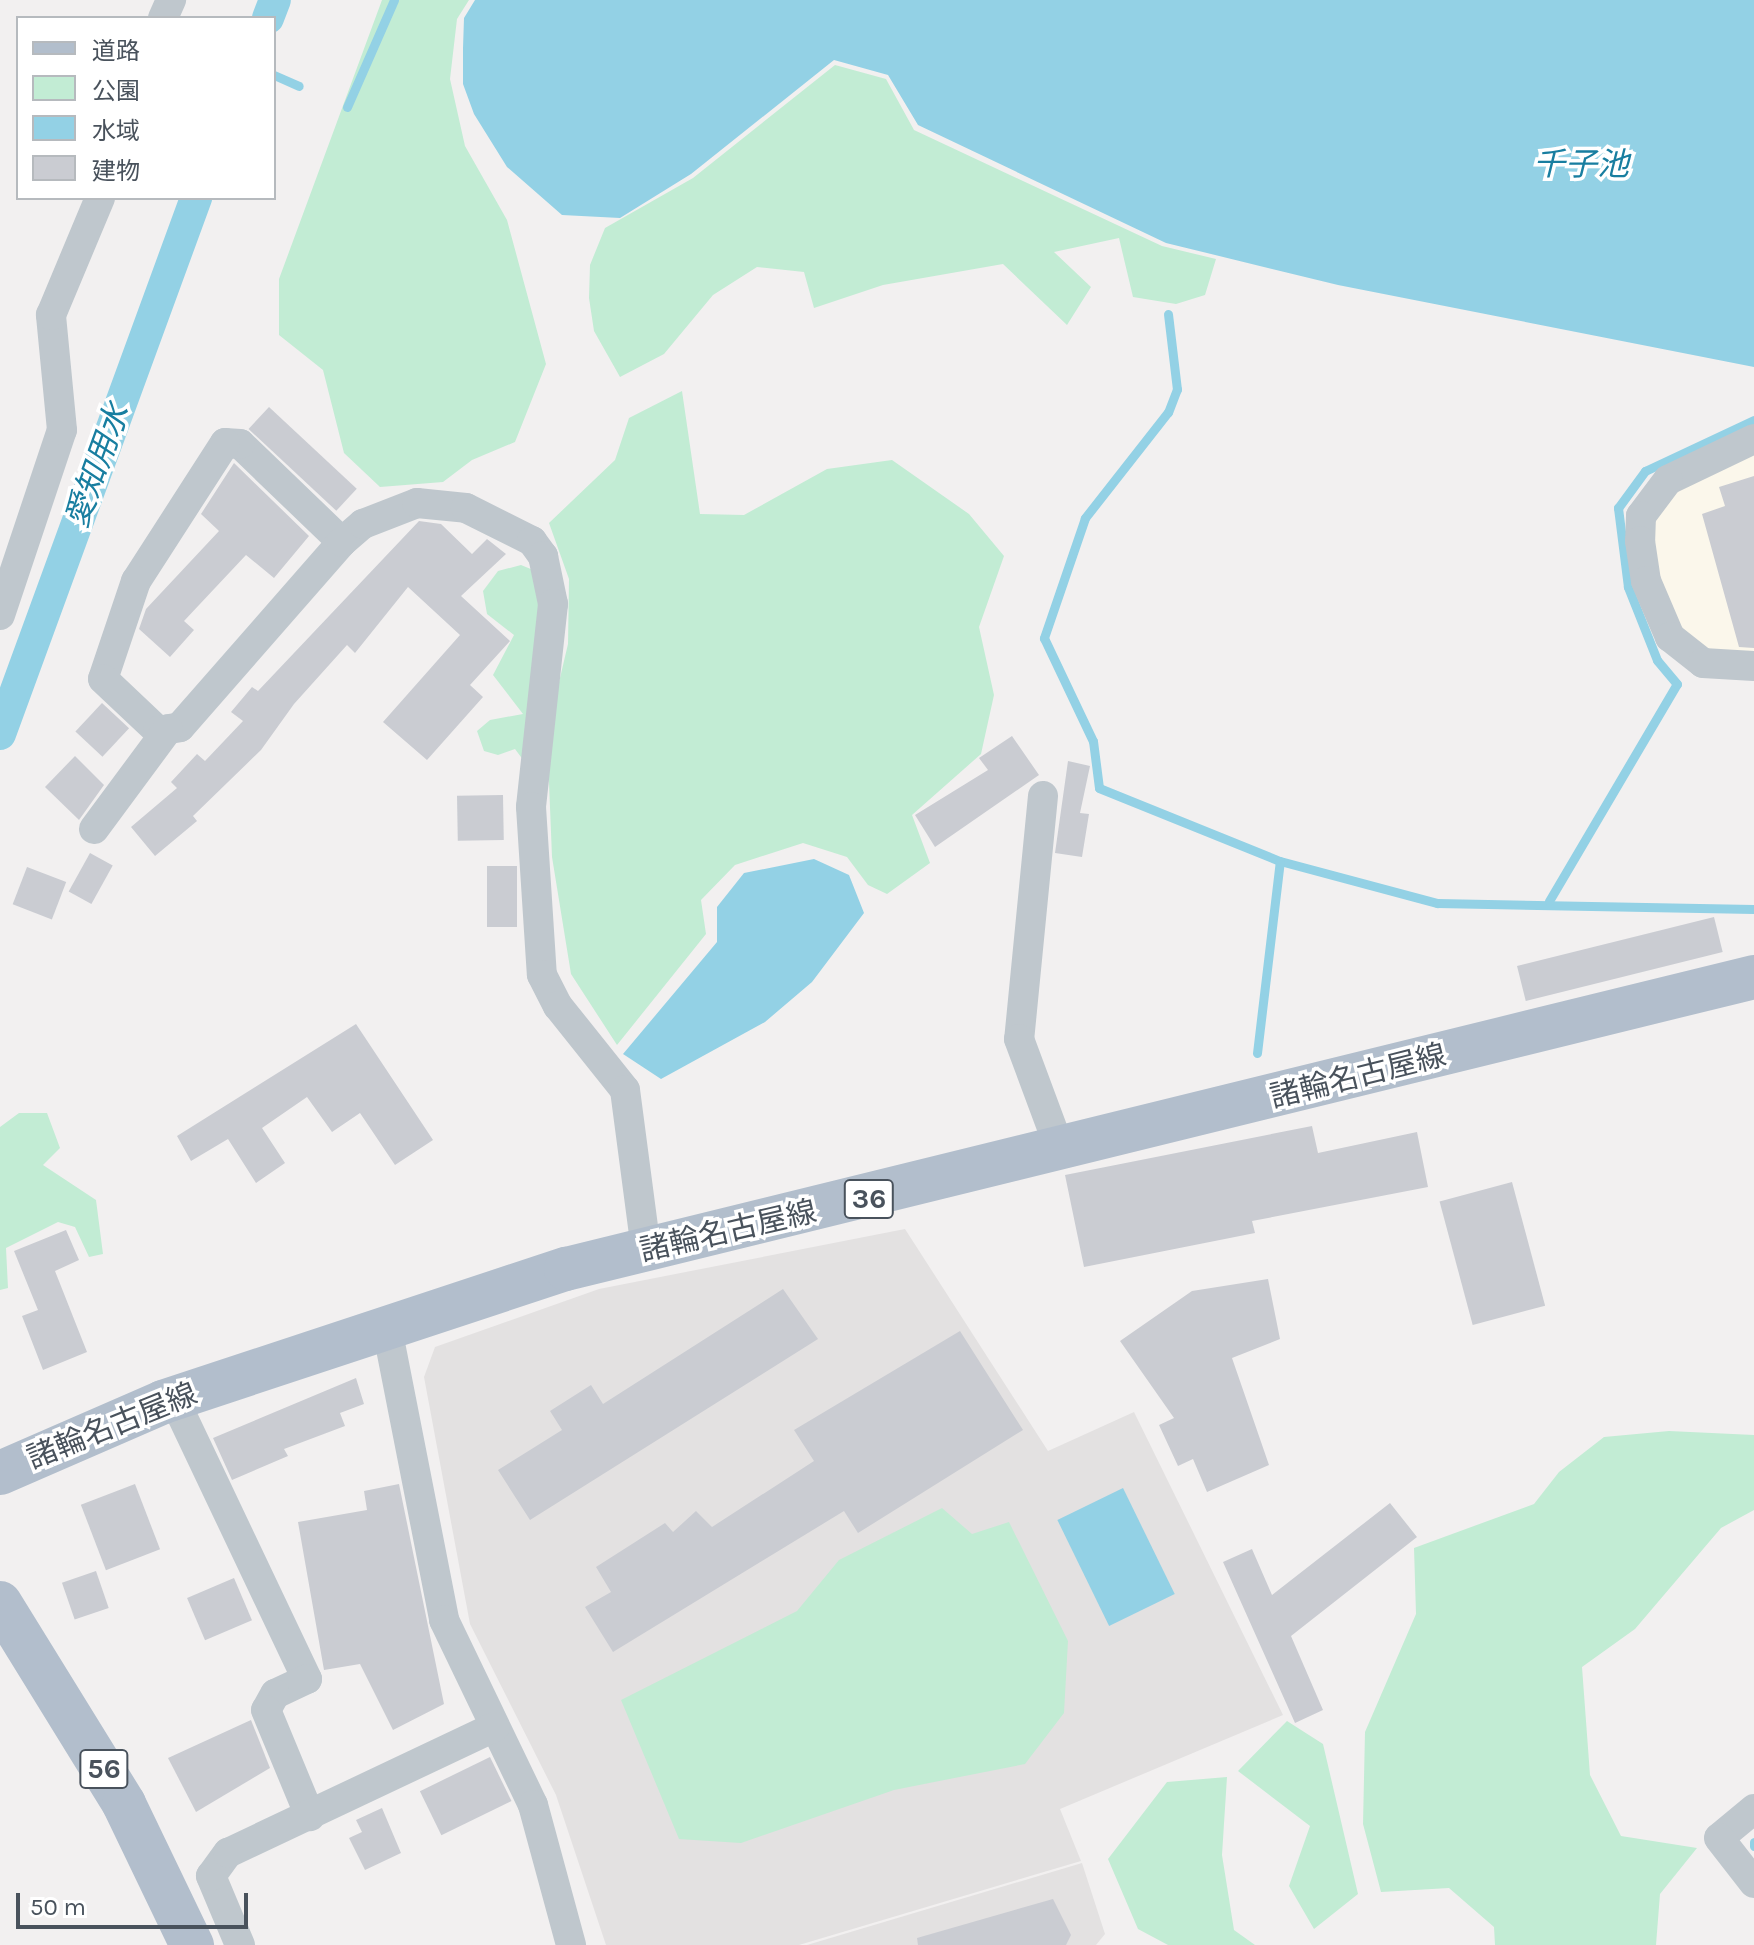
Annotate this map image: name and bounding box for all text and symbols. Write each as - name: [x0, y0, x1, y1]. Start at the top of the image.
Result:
- legend: [16, 16, 276, 200]
- text: 道路: [92, 37, 140, 65]
- text: 公園: [92, 77, 140, 105]
- text: 水域: [92, 117, 140, 145]
- water label: 千子池: [1533, 146, 1629, 184]
- text: 建物: [92, 157, 140, 185]
- water label: 愛知用水: [58, 399, 138, 533]
- street label: 諸輪名古屋線: [1266, 1037, 1450, 1115]
- road number: 36: [843, 1175, 895, 1223]
- street label: 諸輪名古屋線: [636, 1193, 820, 1269]
- street label: 諸輪名古屋線: [22, 1376, 202, 1476]
- road number: 56: [78, 1745, 130, 1793]
- scale bar: [20, 1877, 252, 1927]
- text: 50 m: [30, 1893, 86, 1921]

